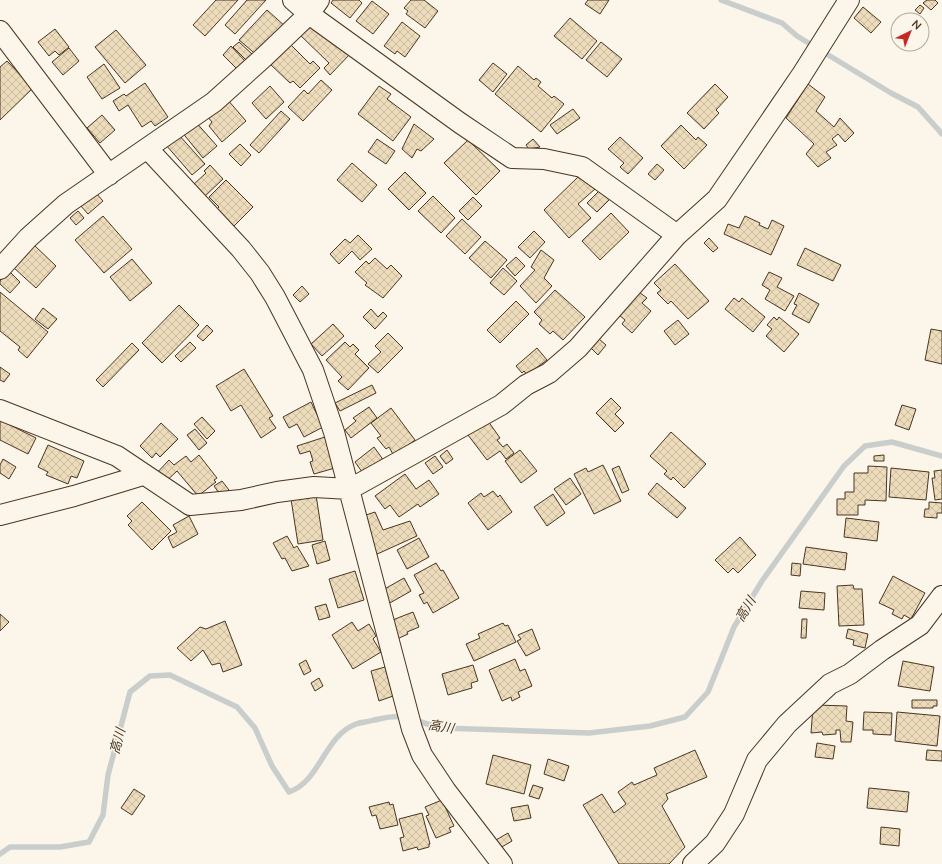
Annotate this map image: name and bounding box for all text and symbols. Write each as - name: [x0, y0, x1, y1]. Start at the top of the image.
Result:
- north arrow: [890, 12, 930, 52]
- text: N: [909, 17, 925, 33]
- water label: 高川: [731, 592, 760, 624]
- water label: 高川: [427, 716, 457, 736]
- water label: 高川: [106, 724, 129, 756]

